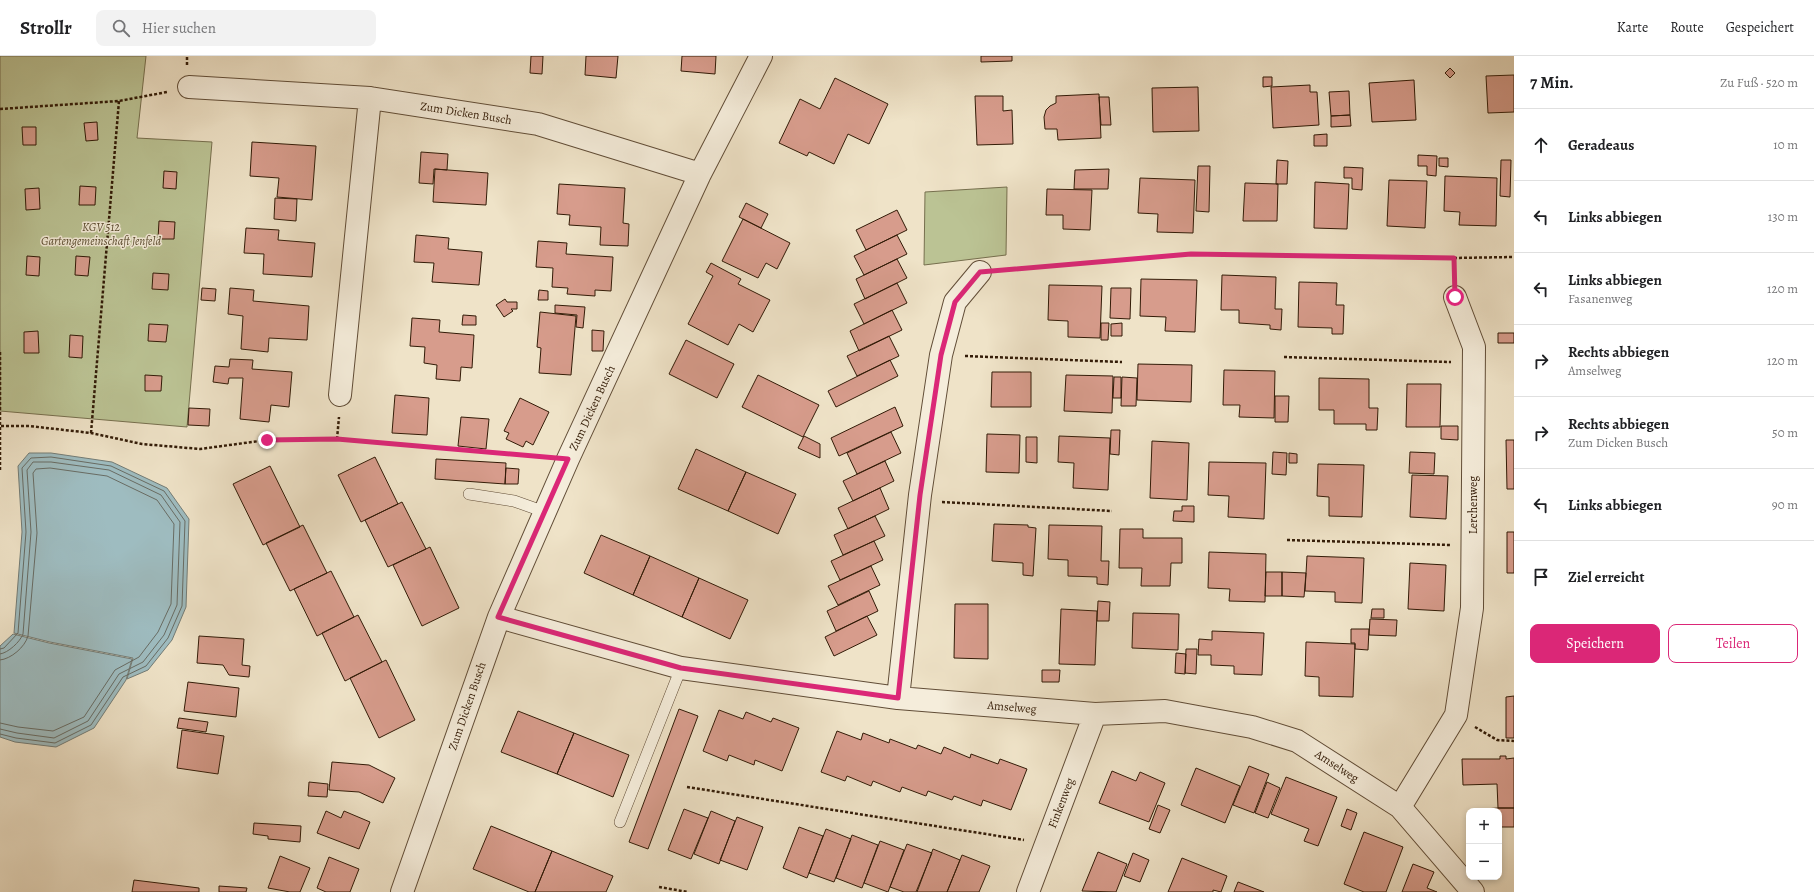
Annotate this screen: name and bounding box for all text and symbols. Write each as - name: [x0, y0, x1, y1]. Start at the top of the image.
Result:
- search box: [96, 10, 376, 46]
- text: Strollr: [20, 15, 72, 41]
- icon: search: [110, 17, 132, 39]
- text: Hier suchen: [142, 18, 216, 38]
- text: Karte: [1617, 18, 1648, 37]
- text: Route: [1670, 18, 1704, 37]
- text: Gespeichert: [1726, 18, 1794, 37]
- text: 7 Min.: [1530, 71, 1574, 94]
- text: Zu Fuß · 520 m: [1720, 74, 1798, 91]
- street label: Zum Dicken Busch: [419, 98, 514, 128]
- icon: ahead: [1530, 134, 1552, 156]
- text: Geradeaus: [1568, 135, 1634, 155]
- text: 10 m: [1773, 136, 1798, 153]
- icon: left: [1530, 206, 1552, 228]
- text: Links abbiegen: [1568, 207, 1662, 227]
- text: 130 m: [1768, 208, 1798, 225]
- park label: KGV 512 Gartengemeinschaft Jenfeld: [41, 219, 161, 249]
- text: Links abbiegen: [1568, 270, 1662, 290]
- icon: left: [1530, 278, 1552, 300]
- text: 120 m: [1767, 280, 1798, 297]
- route start: [1446, 288, 1464, 306]
- text: Fasanenweg: [1568, 290, 1632, 307]
- text: Rechts abbiegen: [1568, 342, 1669, 362]
- icon: right: [1530, 350, 1552, 372]
- text: 120 m: [1767, 352, 1798, 369]
- street label: Zum Dicken Busch: [565, 362, 619, 453]
- text: Amselweg: [1568, 362, 1622, 379]
- text: Rechts abbiegen: [1568, 414, 1669, 434]
- icon: right: [1530, 422, 1552, 444]
- text: 50 m: [1772, 424, 1798, 441]
- route end: [258, 431, 276, 449]
- text: Zum Dicken Busch: [1568, 434, 1668, 451]
- street label: Lerchenweg: [1465, 476, 1481, 534]
- icon: left: [1530, 494, 1552, 516]
- text: Links abbiegen: [1568, 495, 1662, 515]
- text: 90 m: [1772, 496, 1798, 513]
- icon: arrive: [1530, 566, 1552, 588]
- text: Ziel erreicht: [1568, 567, 1644, 587]
- button: Speichern: [1530, 624, 1660, 663]
- button: Teilen: [1668, 624, 1798, 663]
- street label: Zum Dicken Busch: [444, 659, 490, 752]
- street label: Amselweg: [986, 697, 1037, 717]
- street label: Amselweg: [1311, 745, 1362, 786]
- street label: Finkenweg: [1044, 775, 1078, 831]
- map controls: [1466, 808, 1502, 880]
- button: +: [1466, 808, 1502, 844]
- button: −: [1466, 844, 1502, 880]

